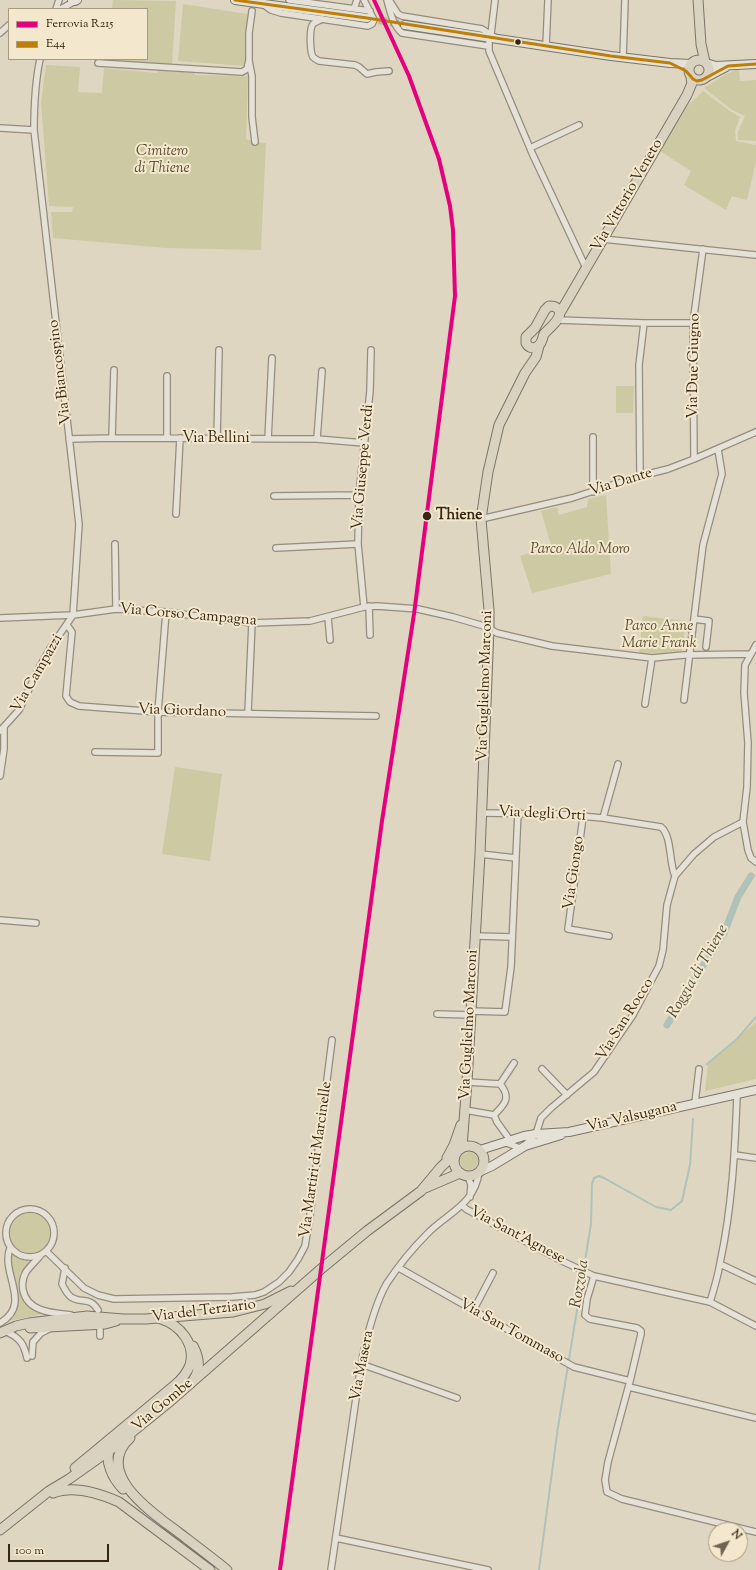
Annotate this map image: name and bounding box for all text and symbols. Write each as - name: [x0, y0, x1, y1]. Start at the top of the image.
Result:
- legend: [8, 8, 148, 60]
- text: Ferrovia R215: [46, 15, 113, 33]
- text: E44: [46, 35, 65, 53]
- unlabelled marker: [513, 37, 523, 47]
- street label: Via Vittorio Veneto: [588, 136, 668, 256]
- park label: Cimitero di Thiene: [134, 143, 190, 178]
- street label: Via Due Giugno: [685, 313, 705, 419]
- street label: Via Biancospino: [46, 319, 76, 425]
- street label: Via Giuseppe Verdi: [350, 403, 378, 531]
- street label: Via Bellini: [182, 430, 250, 448]
- street label: Via Dante: [587, 465, 655, 501]
- place label: Thiene: [436, 507, 482, 525]
- marker: Thiene: [421, 510, 433, 522]
- park label: Parco Aldo Moro: [530, 541, 630, 559]
- street label: Via Corso Campagna: [119, 601, 257, 631]
- street label: Via Guglielmo Marconi: [474, 610, 498, 762]
- park label: Parco Anne Marie Frank: [621, 618, 697, 653]
- street label: Via Campazzi: [8, 632, 68, 716]
- street label: Via Giordano: [138, 701, 226, 723]
- street label: Via degli Orti: [498, 804, 586, 826]
- street label: Via Giongo: [561, 835, 589, 911]
- water label: Roggia di Thiene: [664, 922, 734, 1022]
- street label: Via Guglielmo Marconi: [457, 949, 483, 1101]
- street label: Via San Rocco: [594, 975, 658, 1065]
- street label: Via Martiri di Marcinelle: [297, 1081, 337, 1239]
- street label: Via Valsugana: [585, 1099, 679, 1137]
- street label: Via Sant'Agnese: [466, 1203, 568, 1269]
- water label: Rozzola: [568, 1258, 594, 1310]
- street label: Via San Tommaso: [456, 1296, 566, 1368]
- street label: Via del Terziario: [151, 1297, 257, 1327]
- street label: Via Masera: [347, 1329, 379, 1403]
- street label: Via Gombe: [129, 1375, 197, 1437]
- north arrow: [708, 1522, 748, 1562]
- text: N: [727, 1526, 745, 1543]
- scale bar: [10, 1536, 111, 1562]
- text: 100 m: [15, 1542, 44, 1560]

